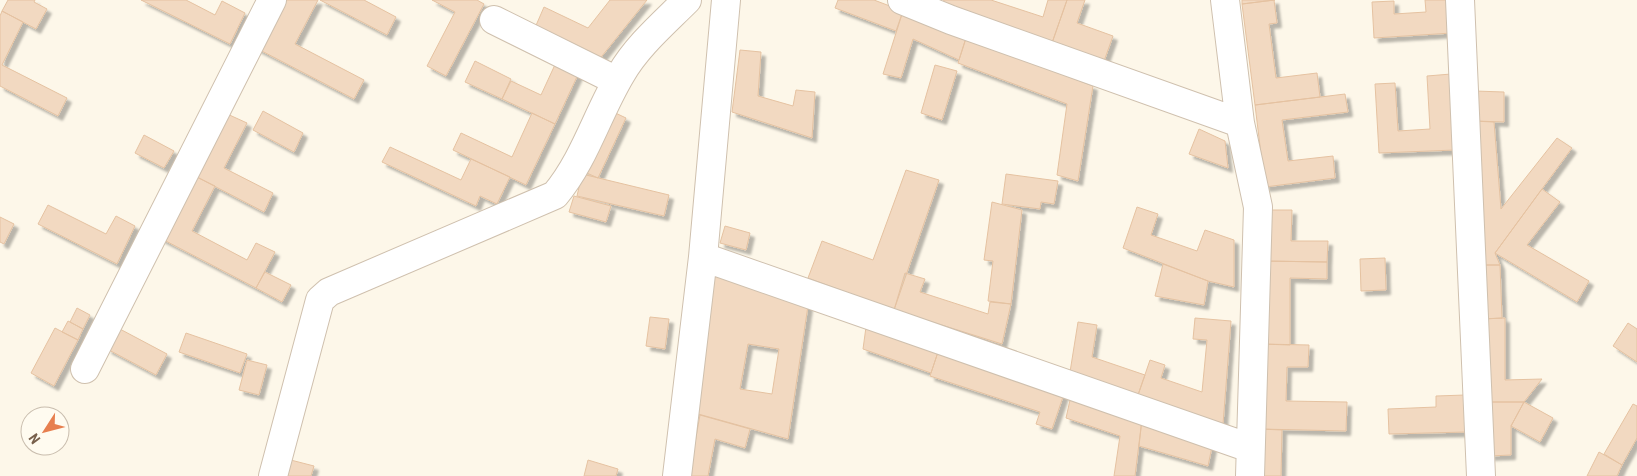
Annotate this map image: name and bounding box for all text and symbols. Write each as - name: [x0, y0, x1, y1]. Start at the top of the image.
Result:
- north arrow: [20, 406, 70, 456]
- text: N: [25, 430, 43, 447]

